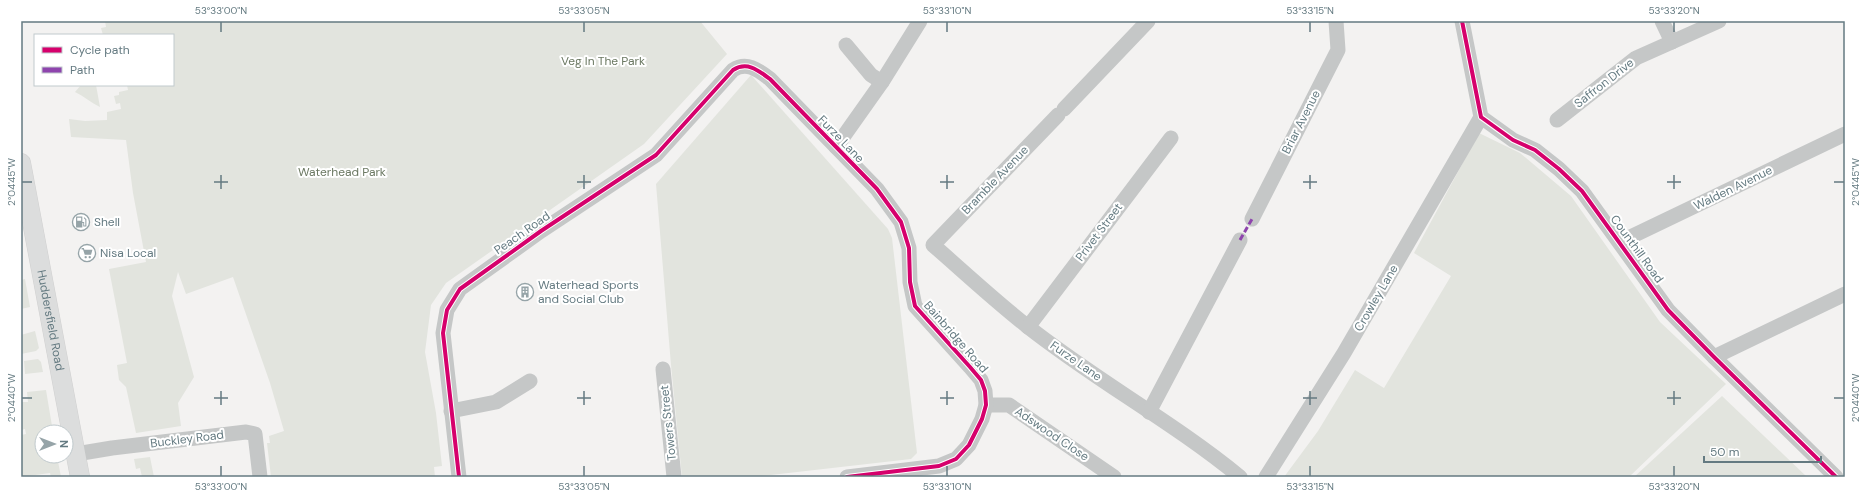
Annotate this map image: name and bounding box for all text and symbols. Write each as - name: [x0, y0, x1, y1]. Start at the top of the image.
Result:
- text: 53°33'00"N: [195, 4, 247, 17]
- text: 53°33'05"N: [558, 4, 610, 17]
- text: 53°33'10"N: [923, 4, 971, 17]
- text: 53°33'15"N: [1286, 4, 1334, 17]
- text: 53°33'20"N: [1648, 4, 1700, 17]
- legend: [34, 34, 174, 86]
- text: Cycle path: [70, 42, 130, 58]
- park label: Veg In The Park: [561, 53, 645, 69]
- street label: Saffron Drive: [1571, 55, 1637, 111]
- text: Path: [70, 62, 95, 78]
- street label: Briar Avenue: [1278, 87, 1324, 157]
- street label: Furze Lane: [814, 112, 868, 166]
- street label: Bramble Avenue: [958, 142, 1032, 218]
- text: 2°04'45"W: [5, 158, 18, 206]
- text: 2°04'45"W: [1849, 158, 1862, 206]
- street label: Walden Avenue: [1691, 162, 1775, 214]
- park label: Waterhead Park: [298, 164, 386, 180]
- street label: Privet Street: [1072, 199, 1126, 264]
- street label: Peach Road: [491, 208, 553, 258]
- fuel station icon: Shell: [71, 212, 91, 232]
- street label: Counthill Road: [1607, 212, 1667, 286]
- place label: Shell: [94, 214, 120, 230]
- supermarket icon: Nisa Local: [77, 243, 97, 263]
- place label: Nisa Local: [100, 245, 156, 261]
- street label: Crowley Lane: [1350, 262, 1402, 334]
- street label: Huddersfield Road: [33, 268, 68, 372]
- place label: Waterhead Sports and Social Club: [538, 277, 639, 307]
- building icon: Waterhead Sports and Social Club: [515, 282, 535, 302]
- street label: Bainbridge Road: [920, 298, 992, 376]
- street label: Furze Lane: [1047, 337, 1105, 385]
- text: 2°04'40"W: [5, 373, 18, 422]
- text: 2°04'40"W: [1849, 373, 1862, 422]
- street label: Towers Street: [656, 384, 680, 462]
- street label: Adswood Close: [1012, 403, 1092, 465]
- north arrow: [34, 424, 74, 464]
- street label: Buckley Road: [149, 427, 225, 451]
- scale bar: [1704, 438, 1821, 464]
- text: N: [57, 440, 71, 448]
- text: 50 m: [1710, 444, 1739, 460]
- text: 53°33'00"N: [195, 480, 247, 493]
- text: 53°33'05"N: [558, 480, 610, 493]
- text: 53°33'10"N: [923, 480, 971, 493]
- text: 53°33'15"N: [1286, 480, 1334, 493]
- text: 53°33'20"N: [1648, 480, 1700, 493]

